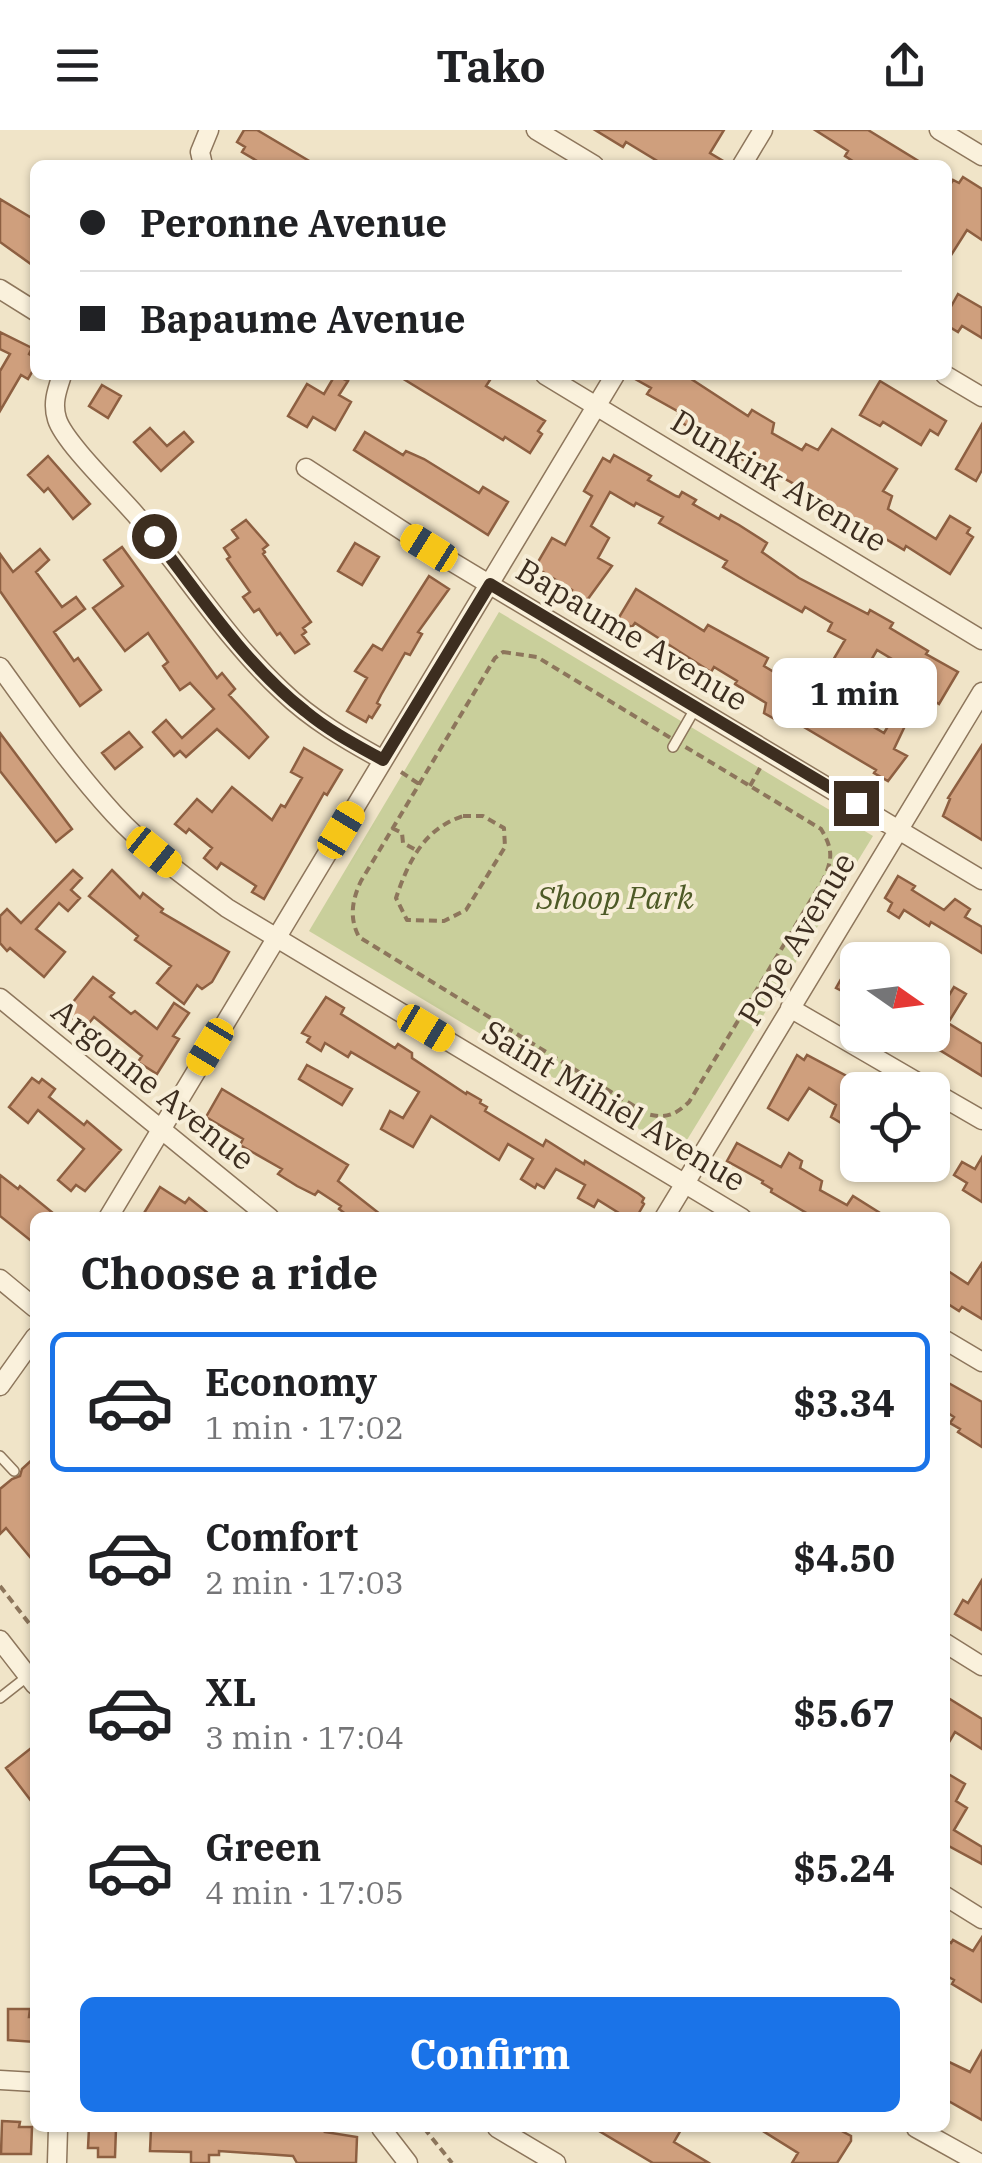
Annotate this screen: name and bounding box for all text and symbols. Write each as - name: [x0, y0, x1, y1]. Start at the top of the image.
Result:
- text: Tako: [436, 36, 546, 94]
- icon: menu: [50, 38, 105, 93]
- icon: share: [877, 38, 932, 93]
- text: Peronne Avenue: [140, 198, 447, 247]
- text: Bapaume Avenue: [140, 294, 466, 343]
- street label: Dunkirk Avenue: [664, 399, 895, 561]
- route start: [132, 514, 177, 559]
- car: [396, 519, 462, 577]
- street label: Bapaume Avenue: [509, 548, 756, 720]
- callout: 1 min: [774, 658, 938, 728]
- text: 1 min: [810, 672, 899, 714]
- route end: [834, 781, 879, 826]
- car: [313, 797, 369, 863]
- car: [121, 821, 187, 883]
- street label: Pope Avenue: [728, 844, 864, 1033]
- park label: Shoop Park: [535, 876, 694, 918]
- north arrow: [840, 942, 950, 1052]
- map controls: [840, 942, 950, 1182]
- street label: Argonne Avenue: [44, 989, 264, 1179]
- car: [393, 1000, 459, 1056]
- street label: Saint Mihiel Avenue: [475, 1010, 754, 1200]
- car: [182, 1014, 238, 1080]
- button: locate: [840, 1072, 950, 1182]
- text: Choose a ride: [80, 1243, 378, 1301]
- icon: car: [85, 1357, 175, 1447]
- text: Economy: [205, 1357, 377, 1406]
- text: $3.34: [793, 1378, 895, 1427]
- text: 1 min · 17:02: [205, 1406, 404, 1448]
- icon: car: [85, 1512, 175, 1602]
- text: Comfort: [205, 1512, 358, 1561]
- text: $4.50: [793, 1533, 895, 1582]
- text: 2 min · 17:03: [205, 1561, 404, 1603]
- icon: car: [85, 1667, 175, 1757]
- text: XL: [205, 1667, 256, 1716]
- text: $5.67: [793, 1688, 895, 1737]
- text: 3 min · 17:04: [205, 1716, 404, 1758]
- icon: car: [85, 1822, 175, 1912]
- text: Green: [205, 1822, 321, 1871]
- text: $5.24: [793, 1843, 895, 1892]
- text: 4 min · 17:05: [205, 1871, 404, 1913]
- button: Confirm: [80, 1997, 900, 2112]

